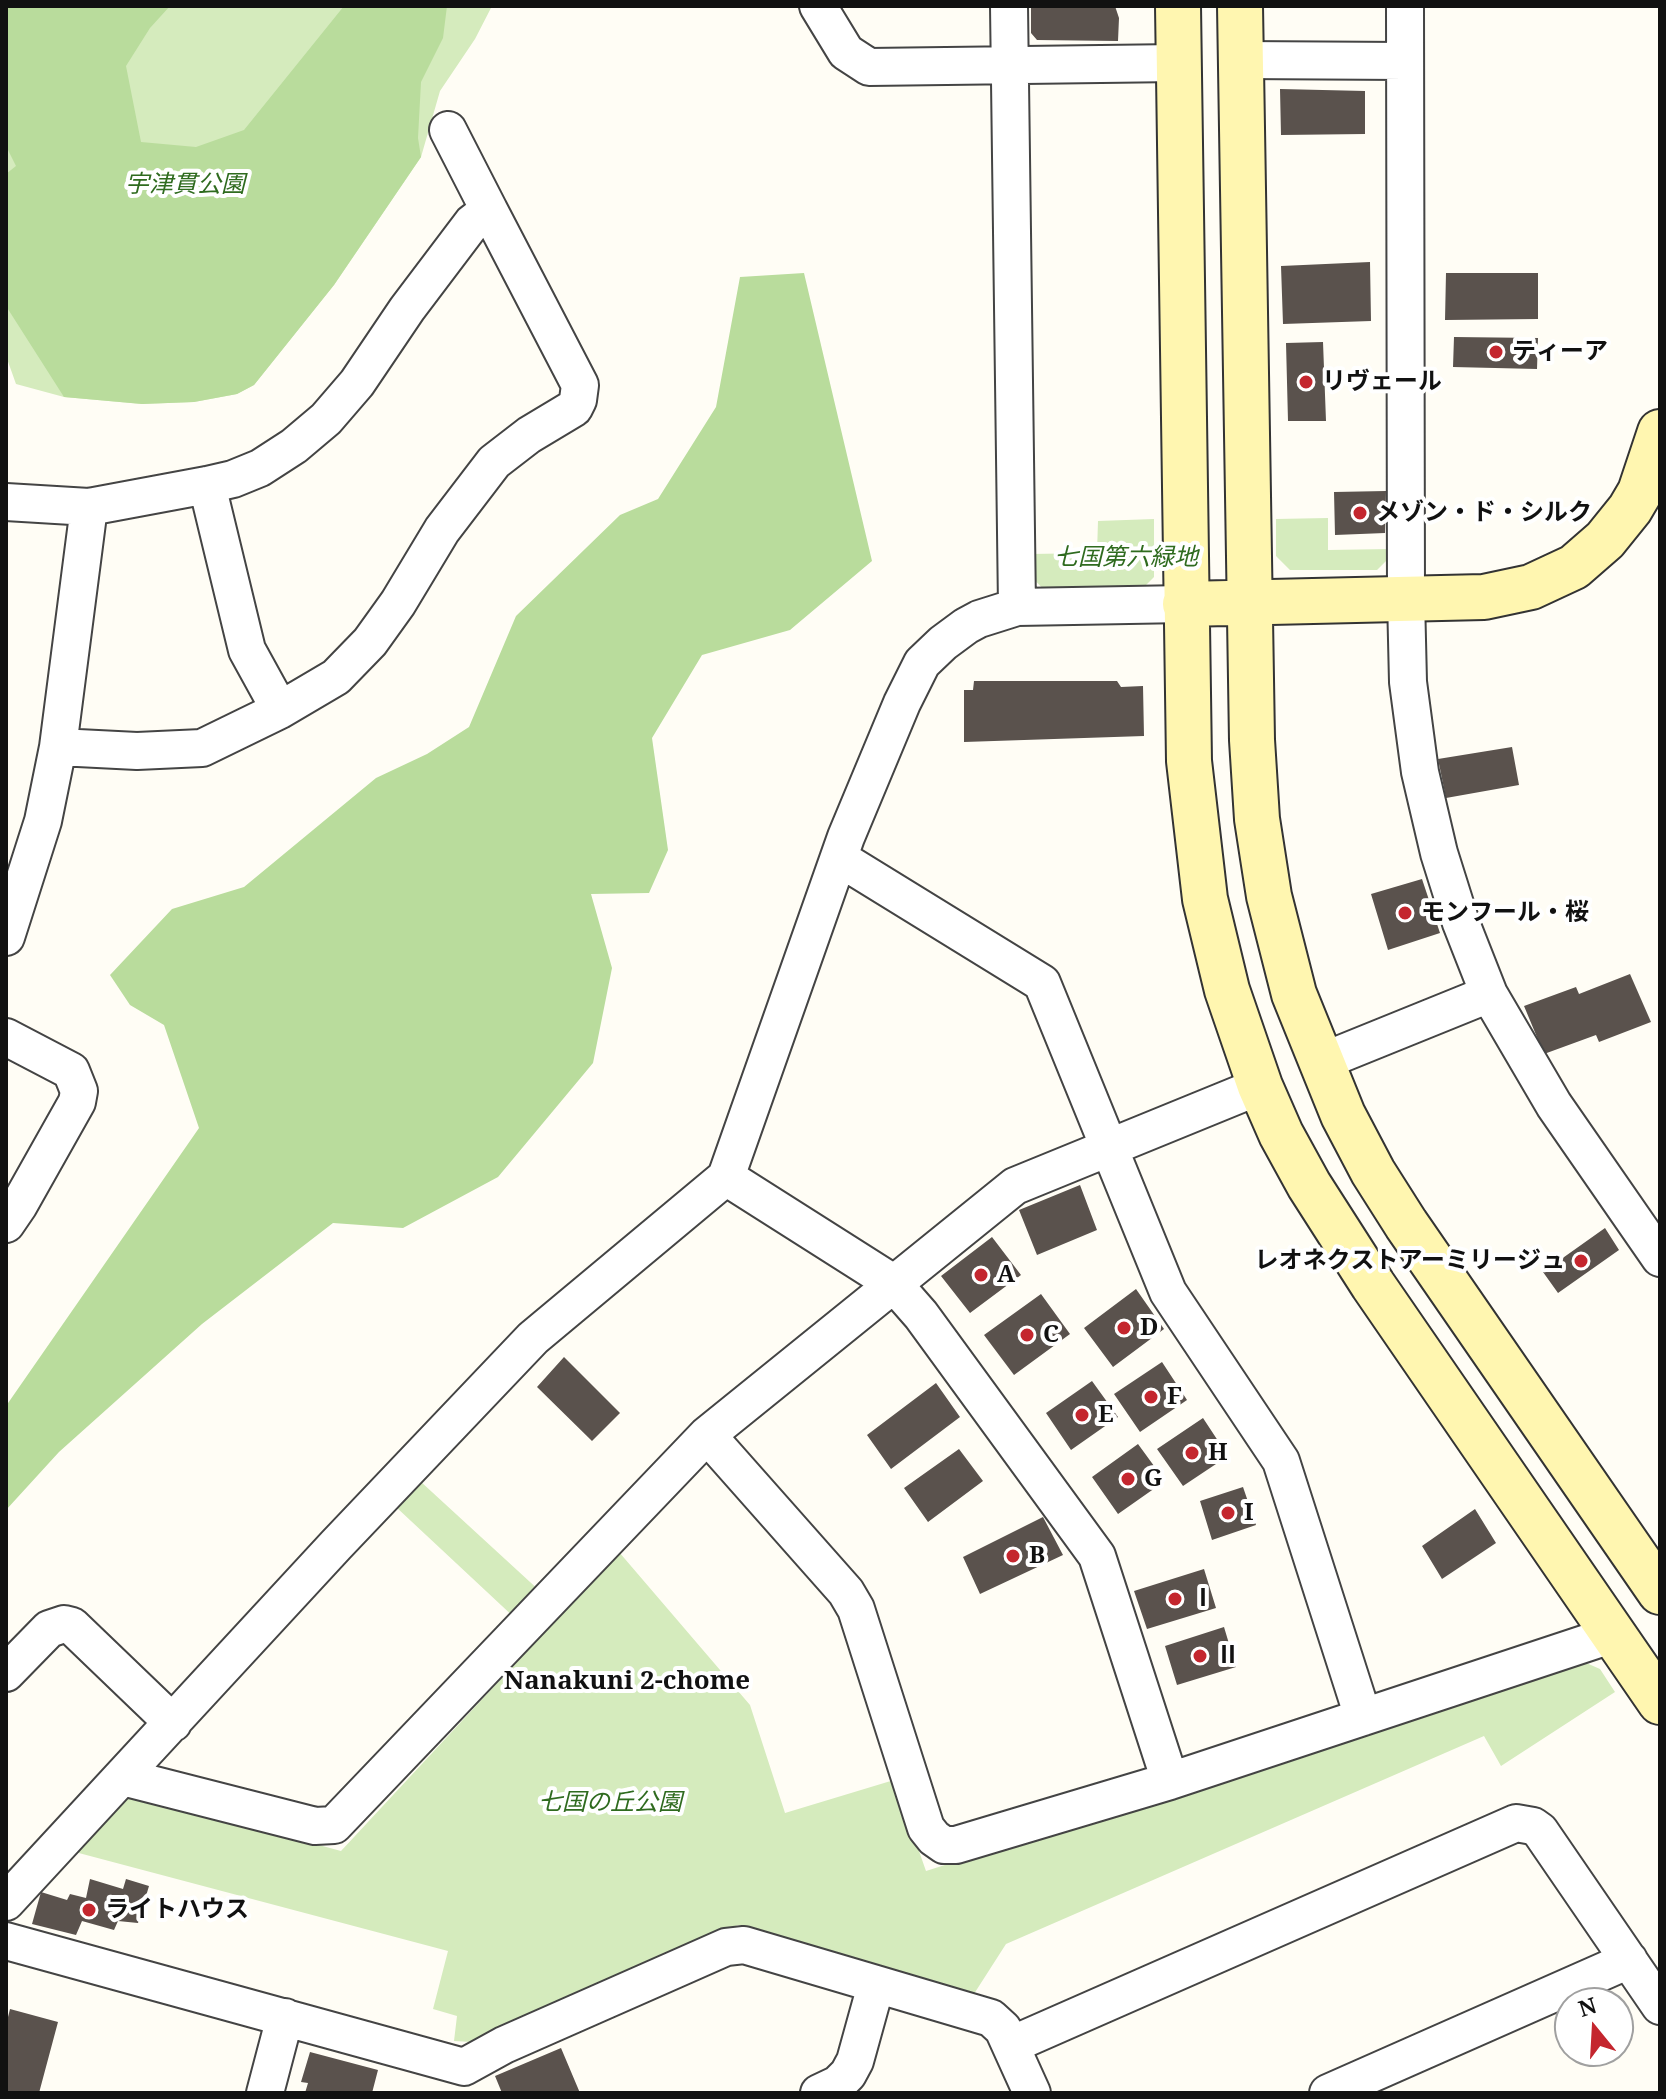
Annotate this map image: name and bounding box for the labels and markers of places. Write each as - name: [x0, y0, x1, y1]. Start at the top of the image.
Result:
- place label: ティーア: [1512, 338, 1608, 366]
- marker: ティーア: [1487, 343, 1505, 361]
- place label: リヴェール: [1322, 368, 1442, 396]
- marker: リヴェール: [1297, 373, 1315, 391]
- place label: メゾン・ド・シルク: [1376, 499, 1592, 527]
- marker: メゾン・ド・シルク: [1351, 504, 1369, 522]
- place label: モンフール・桜: [1421, 899, 1589, 927]
- marker: モンフール・桜: [1396, 904, 1414, 922]
- place label: レオネクストアーミリージュ: [1254, 1247, 1565, 1275]
- marker: レオネクストアーミリージュ: [1572, 1252, 1590, 1270]
- place label: A: [997, 1261, 1015, 1289]
- marker: A: [972, 1266, 990, 1284]
- place label: D: [1140, 1314, 1158, 1342]
- marker: D: [1115, 1319, 1133, 1337]
- place label: C: [1043, 1321, 1059, 1349]
- marker: C: [1018, 1326, 1036, 1344]
- place label: F: [1167, 1383, 1182, 1411]
- marker: F: [1142, 1388, 1160, 1406]
- place label: E: [1098, 1401, 1114, 1429]
- marker: E: [1073, 1406, 1091, 1424]
- place label: H: [1208, 1439, 1228, 1467]
- marker: H: [1183, 1444, 1201, 1462]
- place label: G: [1144, 1465, 1162, 1493]
- marker: G: [1119, 1470, 1137, 1488]
- place label: I: [1244, 1499, 1254, 1527]
- marker: I: [1219, 1504, 1237, 1522]
- place label: B: [1029, 1542, 1045, 1570]
- marker: B: [1004, 1547, 1022, 1565]
- place label: Ⅰ: [1191, 1585, 1215, 1613]
- marker: Ⅰ: [1166, 1590, 1184, 1608]
- place label: Ⅱ: [1216, 1642, 1240, 1670]
- marker: Ⅱ: [1191, 1647, 1209, 1665]
- place label: ライトハウス: [105, 1896, 249, 1924]
- marker: ライトハウス: [80, 1901, 98, 1919]

